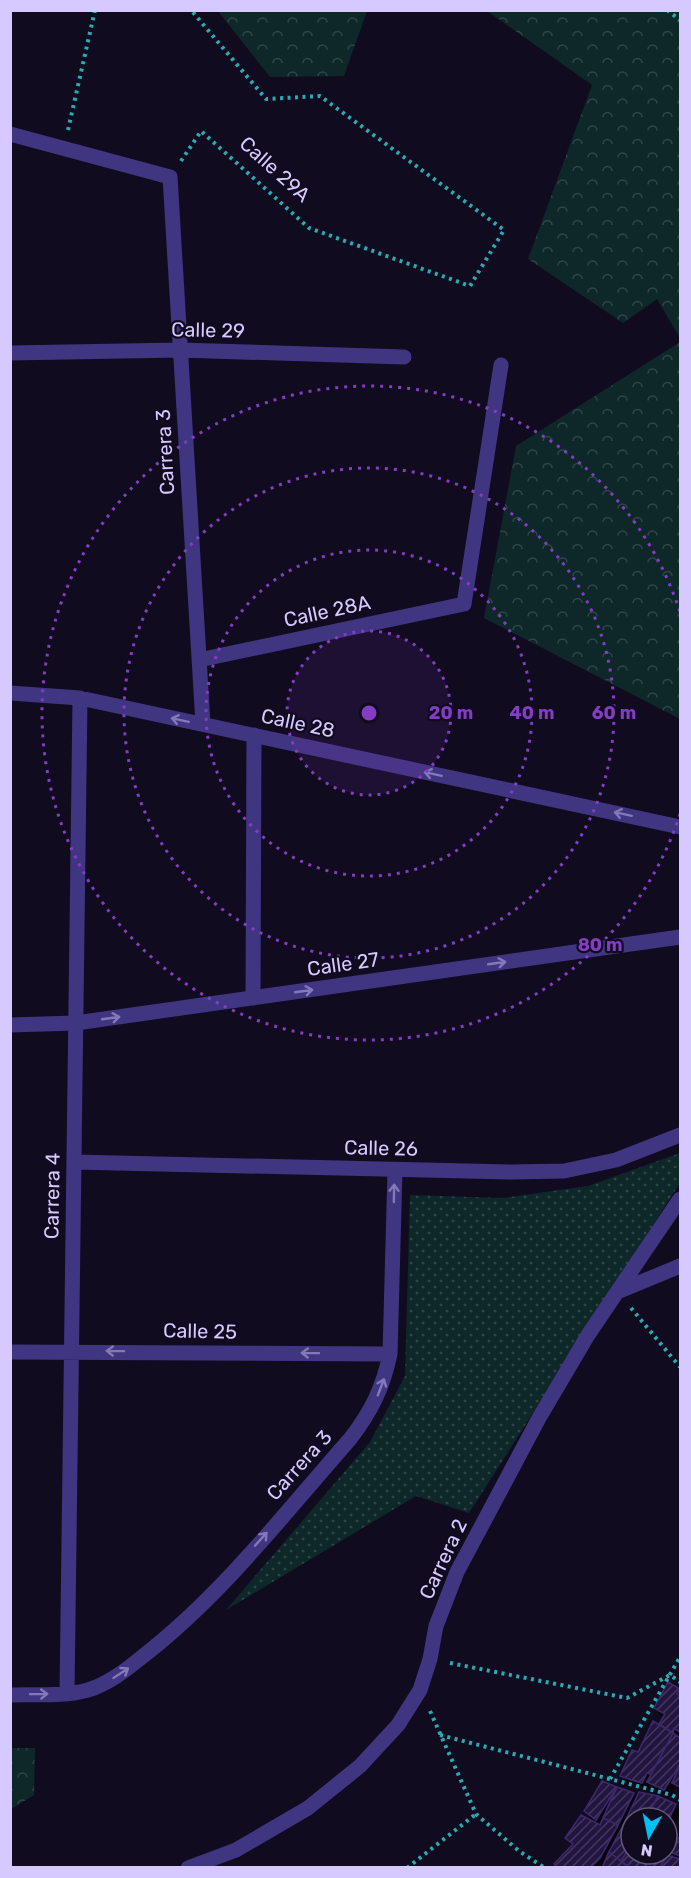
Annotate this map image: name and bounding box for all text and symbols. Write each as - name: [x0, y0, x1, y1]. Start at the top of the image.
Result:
- street label: Calle 29A: [235, 131, 315, 207]
- street label: Calle 29: [171, 317, 245, 343]
- street label: Carrera 3: [151, 408, 179, 496]
- street label: Calle 28A: [281, 590, 373, 632]
- text: 20 m: [429, 702, 473, 724]
- text: 40 m: [510, 702, 554, 724]
- text: 60 m: [592, 702, 636, 724]
- centre of rings: [359, 703, 379, 723]
- street label: Calle 28: [259, 704, 337, 742]
- one-way arrow: [171, 713, 190, 725]
- one-way arrow: [423, 767, 442, 779]
- one-way arrow: [614, 808, 633, 820]
- text: 80 m: [578, 934, 622, 956]
- street label: Calle 27: [306, 947, 380, 981]
- one-way arrow: [486, 958, 506, 969]
- one-way arrow: [293, 985, 313, 996]
- one-way arrow: [100, 1013, 120, 1024]
- street label: Calle 26: [344, 1135, 418, 1161]
- street label: Carrera 4: [39, 1153, 65, 1239]
- one-way arrow: [388, 1184, 400, 1204]
- street label: Calle 25: [163, 1318, 237, 1344]
- one-way arrow: [106, 1345, 126, 1357]
- one-way arrow: [301, 1348, 321, 1359]
- one-way arrow: [377, 1378, 388, 1397]
- street label: Carrera 3: [261, 1425, 337, 1505]
- street label: Carrera 2: [414, 1515, 472, 1603]
- one-way arrow: [254, 1532, 268, 1547]
- one-way arrow: [112, 1667, 128, 1679]
- one-way arrow: [28, 1689, 48, 1700]
- north arrow: [619, 1806, 679, 1866]
- text: N: [640, 1840, 654, 1861]

